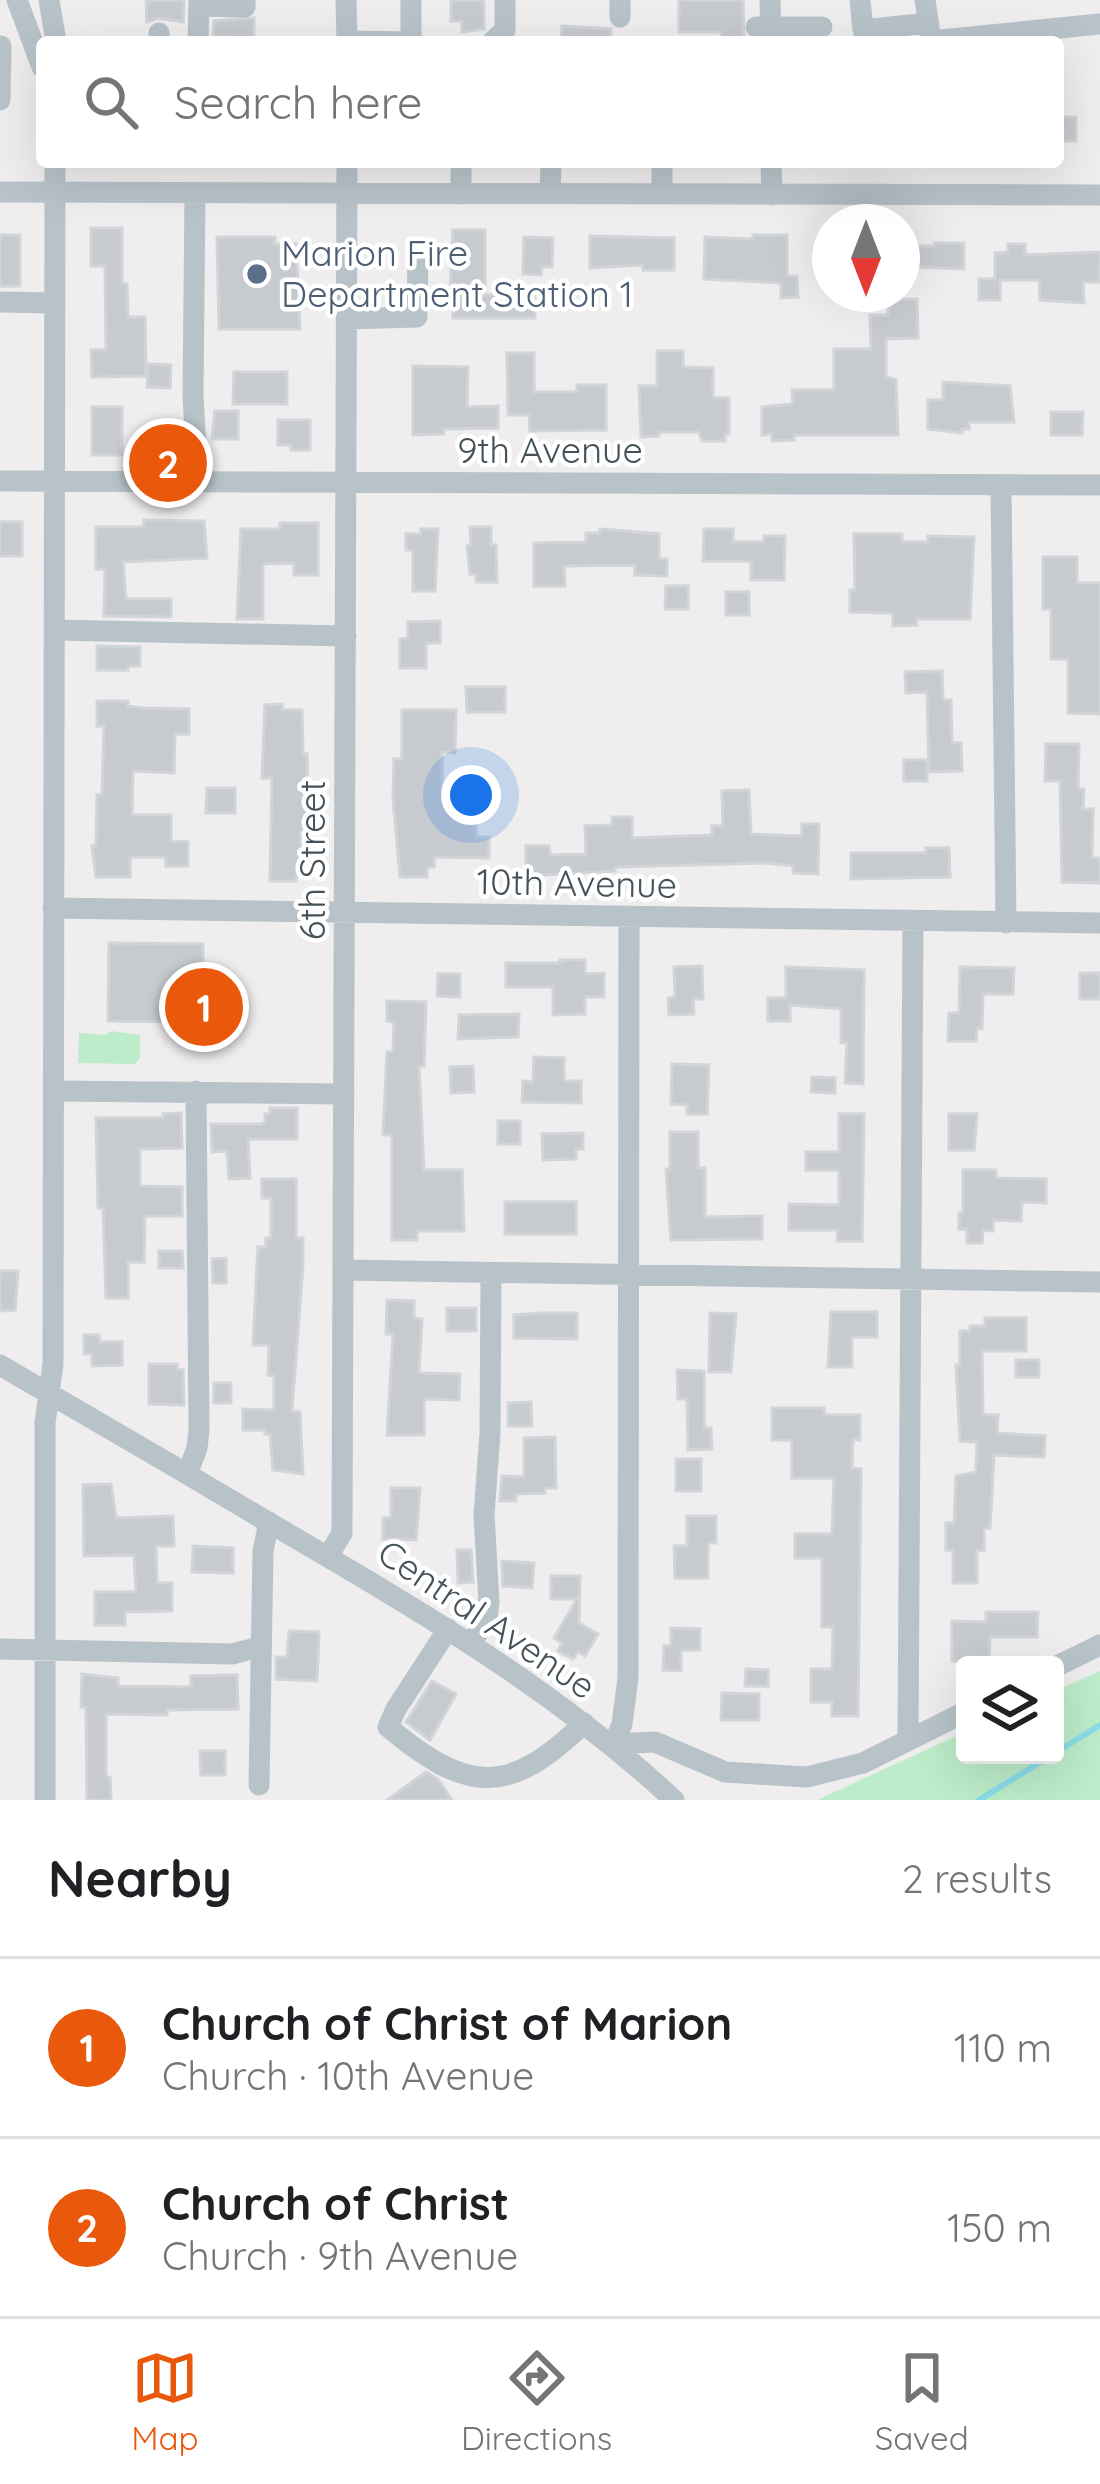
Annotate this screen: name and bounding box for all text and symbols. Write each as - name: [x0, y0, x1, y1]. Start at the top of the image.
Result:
- search box: [36, 36, 1064, 168]
- icon: search: [78, 69, 144, 135]
- text: Search here: [174, 74, 422, 130]
- north arrow: [812, 204, 920, 312]
- place label: Marion Fire Department Station 1: [281, 230, 633, 316]
- marker: Marion Fire Department Station 1: [244, 261, 270, 287]
- pin: 2: [129, 418, 207, 508]
- street label: 9th Avenue: [457, 427, 643, 472]
- your location: [441, 765, 501, 825]
- street label: 6th Street: [289, 780, 334, 940]
- street label: 10th Avenue: [476, 858, 678, 907]
- pin: 1: [165, 962, 243, 1052]
- street label: Central Avenue: [370, 1529, 605, 1708]
- map controls: [956, 1656, 1064, 1764]
- button: layers: [956, 1656, 1064, 1764]
- text: Nearby: [48, 1846, 232, 1910]
- text: 2 results: [902, 1854, 1052, 1903]
- text: Church of Christ of Marion: [162, 1995, 732, 2051]
- text: 1: [79, 2023, 95, 2072]
- text: 110 m: [954, 2023, 1052, 2072]
- text: Church · 10th Avenue: [162, 2051, 534, 2100]
- text: Church of Christ: [162, 2175, 509, 2231]
- text: 2: [76, 2203, 98, 2252]
- text: 150 m: [947, 2203, 1052, 2252]
- text: Church · 9th Avenue: [162, 2231, 518, 2280]
- tab: Map: [131, 2345, 199, 2458]
- tab: Directions: [461, 2345, 612, 2458]
- tab: Saved: [875, 2345, 969, 2458]

